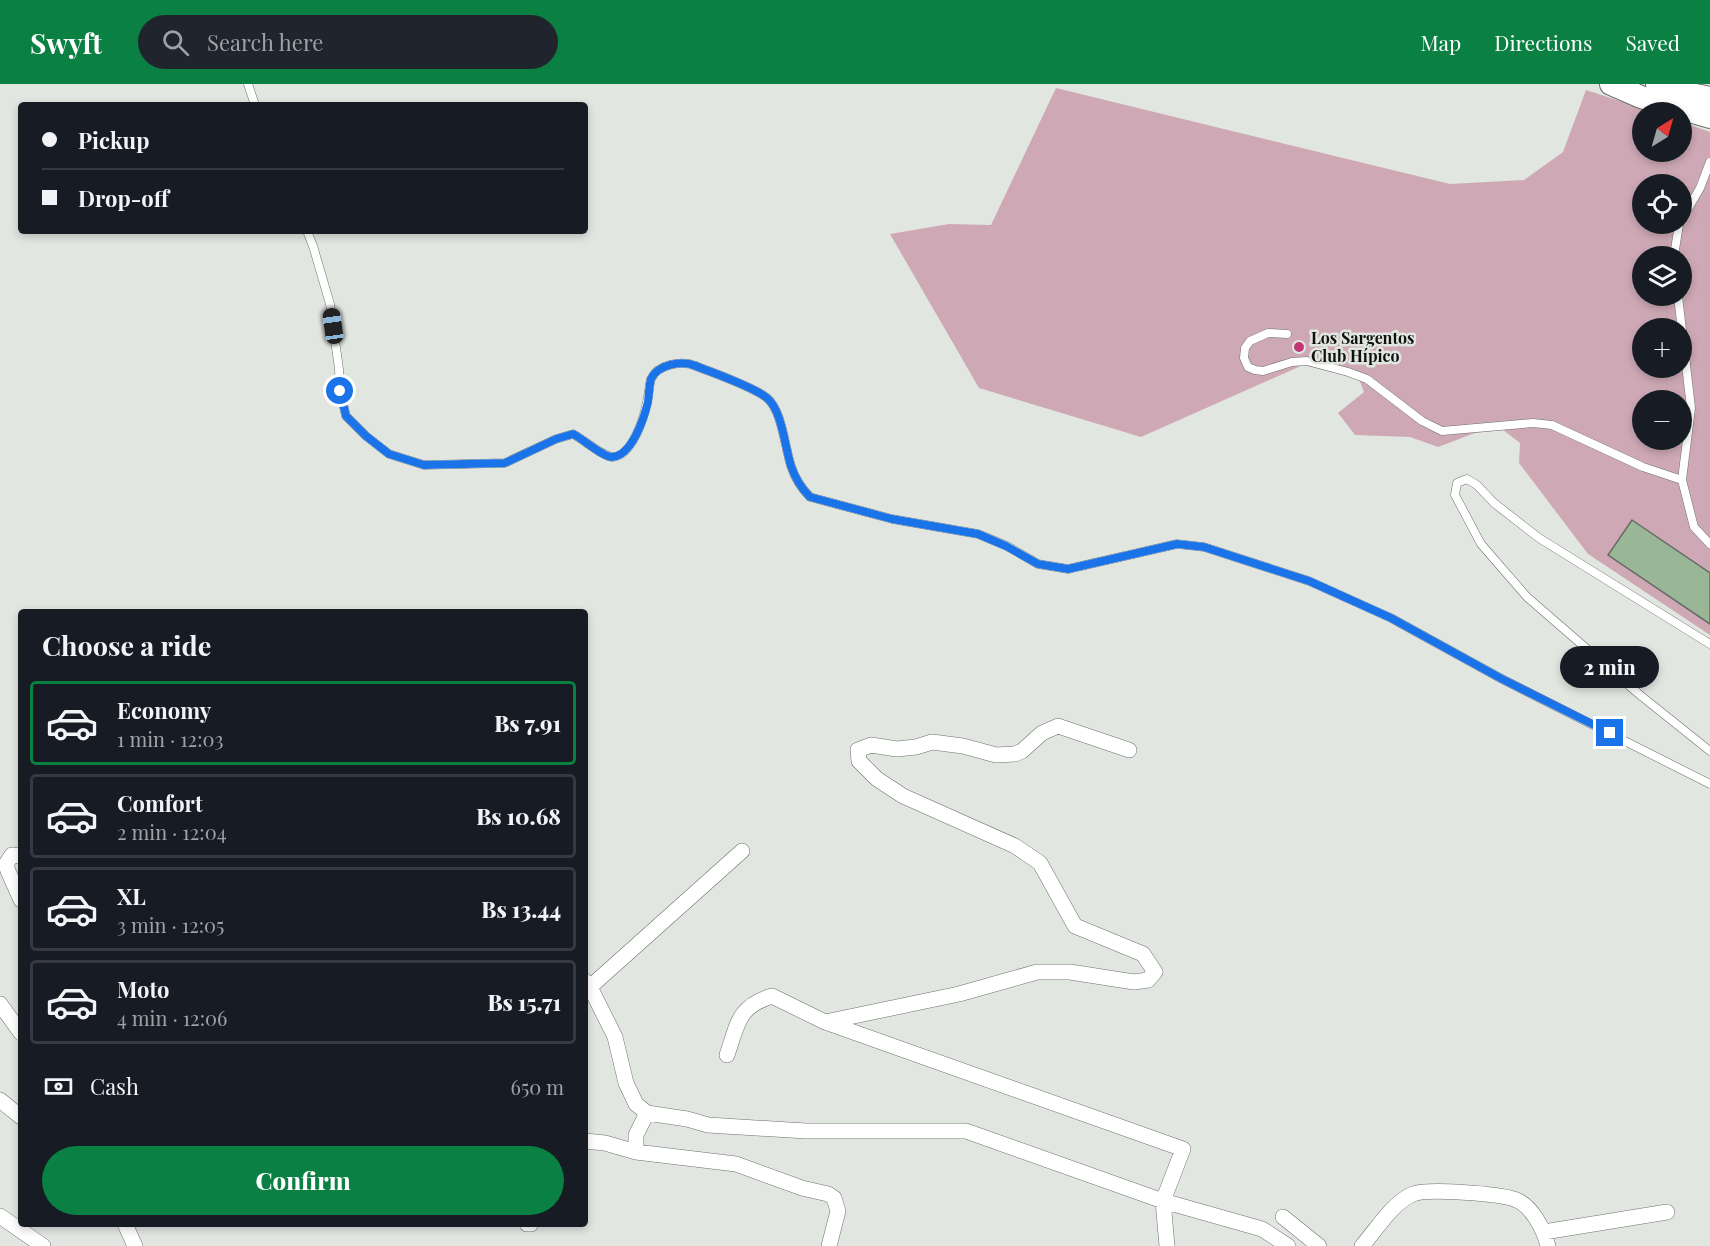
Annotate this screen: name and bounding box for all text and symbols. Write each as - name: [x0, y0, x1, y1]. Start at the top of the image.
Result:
- search box: [138, 15, 558, 69]
- text: Swyft: [30, 24, 102, 61]
- icon: search: [159, 26, 192, 59]
- text: Search here: [207, 27, 323, 57]
- text: Map: [1420, 28, 1461, 56]
- text: Directions: [1494, 28, 1592, 56]
- text: Saved: [1625, 28, 1680, 56]
- north arrow: [1632, 102, 1692, 162]
- map controls: [1632, 102, 1692, 450]
- text: Pickup: [78, 125, 149, 155]
- button: locate: [1632, 174, 1692, 234]
- text: Drop-off: [78, 183, 169, 213]
- button: layers: [1632, 246, 1692, 306]
- car: [322, 307, 344, 345]
- button: +: [1632, 318, 1692, 378]
- place label: Los Sargentos Club Hípico: [1311, 327, 1414, 366]
- marker: Los Sargentos Club Hípico: [1292, 340, 1306, 354]
- route start: [326, 377, 353, 404]
- button: −: [1632, 390, 1692, 450]
- text: Choose a ride: [42, 627, 211, 663]
- callout: 2 min: [1560, 646, 1660, 688]
- text: 2 min: [1583, 653, 1636, 680]
- text: Economy: [117, 695, 211, 725]
- icon: car: [45, 696, 99, 750]
- text: Bs 7.91: [494, 708, 561, 738]
- route end: [1596, 719, 1623, 746]
- text: 1 min · 12:03: [117, 725, 224, 752]
- text: Comfort: [117, 788, 203, 818]
- icon: car: [45, 789, 99, 843]
- text: Bs 10.68: [476, 801, 561, 831]
- text: 2 min · 12:04: [117, 818, 227, 845]
- text: XL: [117, 881, 146, 911]
- icon: car: [45, 882, 99, 936]
- text: Bs 13.44: [481, 894, 561, 924]
- text: 3 min · 12:05: [117, 911, 224, 938]
- text: Moto: [117, 974, 170, 1004]
- icon: car: [45, 975, 99, 1029]
- text: Bs 15.71: [487, 987, 561, 1017]
- text: 4 min · 12:06: [117, 1004, 227, 1031]
- icon: cash: [42, 1070, 75, 1103]
- text: Cash: [90, 1071, 139, 1101]
- text: 650 m: [511, 1073, 564, 1100]
- button: Confirm: [42, 1146, 564, 1215]

